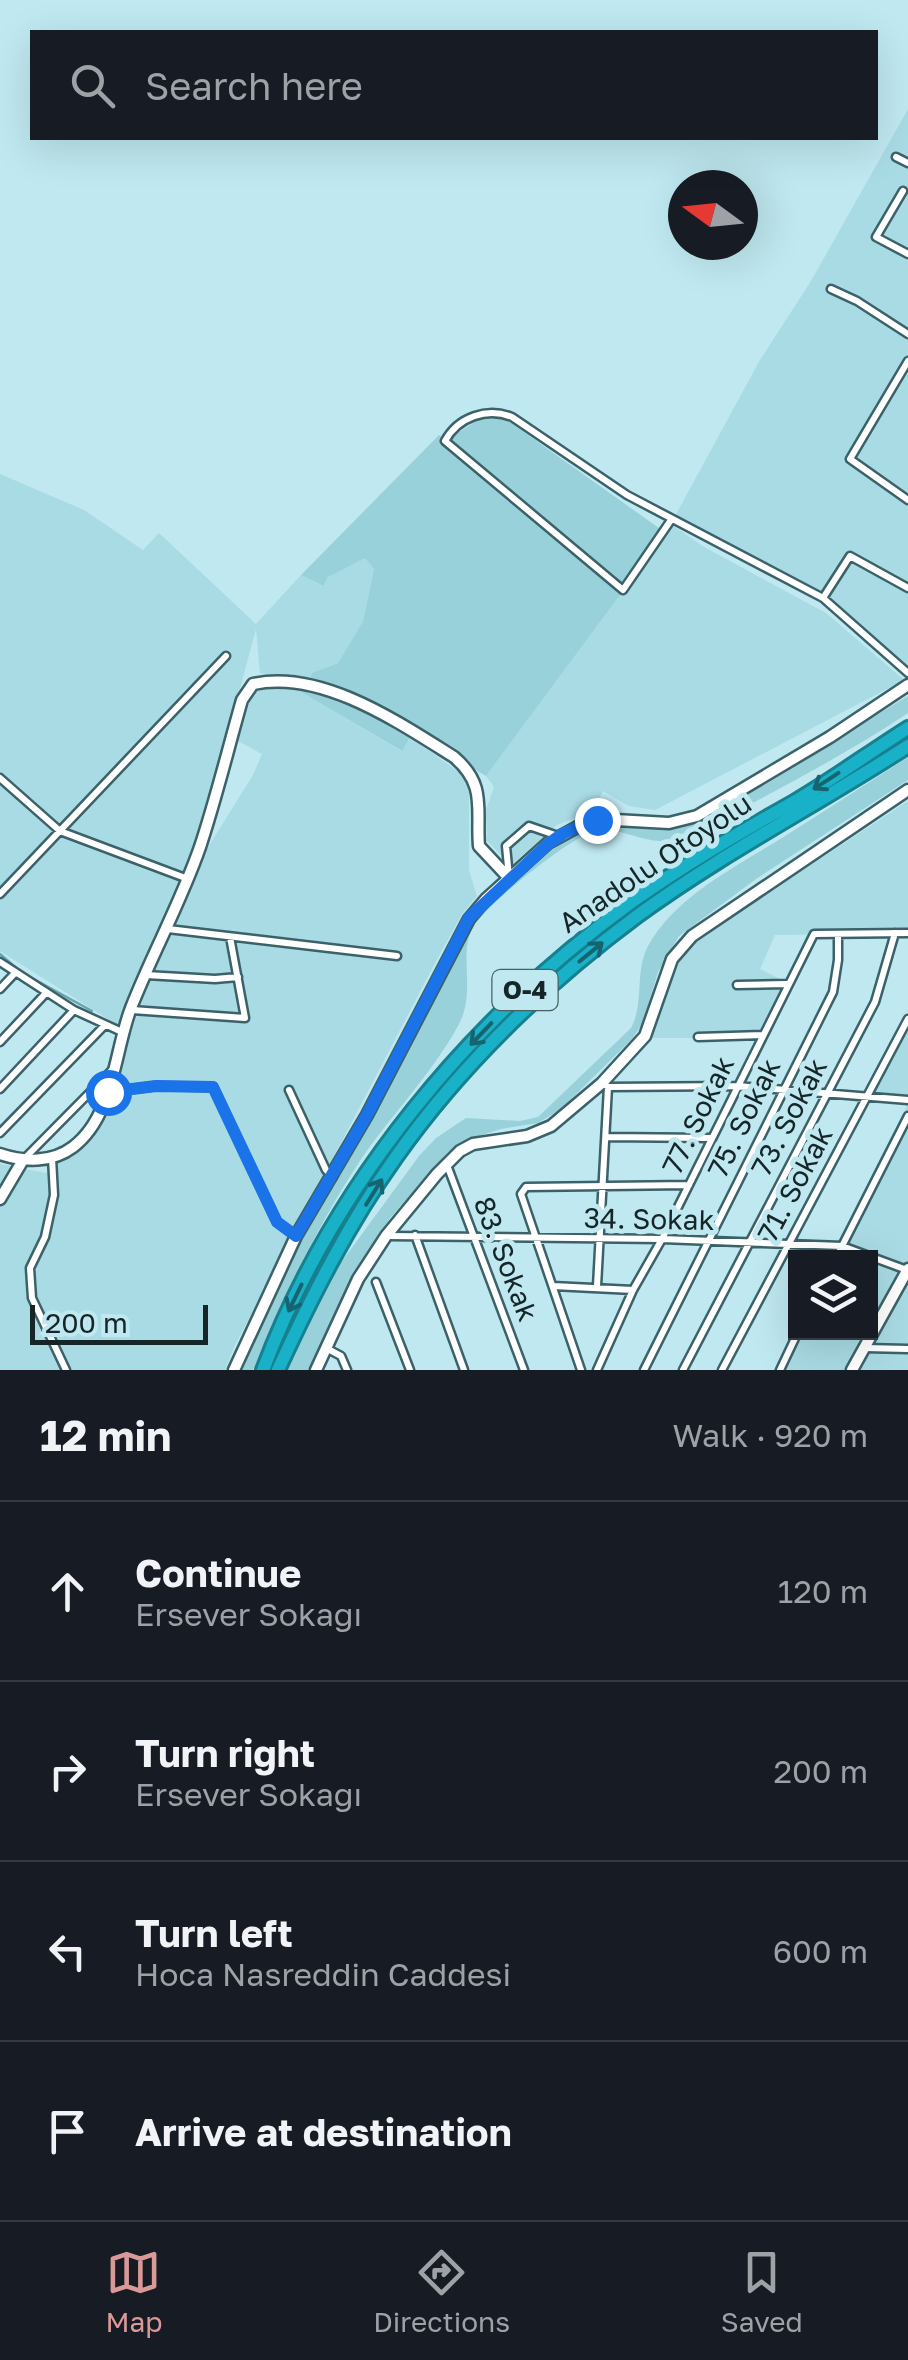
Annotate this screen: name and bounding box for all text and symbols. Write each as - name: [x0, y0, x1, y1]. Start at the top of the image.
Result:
- search box: [30, 30, 878, 140]
- icon: search: [65, 58, 120, 113]
- text: Search here: [145, 63, 363, 108]
- north arrow: [668, 170, 758, 260]
- one-way arrow: [813, 770, 841, 791]
- street label: Anadolu Otoyolu: [552, 786, 757, 939]
- route end: [575, 798, 621, 844]
- one-way arrow: [578, 941, 604, 963]
- road number: O-4: [492, 970, 558, 1010]
- one-way arrow: [469, 1021, 493, 1045]
- street label: 77. Sokak: [655, 1050, 740, 1179]
- street label: 73. Sokak: [744, 1052, 833, 1181]
- street label: 75. Sokak: [701, 1053, 787, 1183]
- route start: [86, 1070, 132, 1116]
- street label: 71. Sokak: [750, 1120, 839, 1247]
- one-way arrow: [363, 1178, 384, 1207]
- street label: 83. Sokak: [468, 1192, 545, 1326]
- street label: 34. Sokak: [583, 1201, 715, 1236]
- map controls: [788, 1250, 878, 1340]
- button: layers: [788, 1250, 878, 1340]
- one-way arrow: [284, 1283, 303, 1313]
- scale bar: [30, 1300, 208, 1344]
- text: 200 m: [45, 1306, 128, 1339]
- text: 12 min: [40, 1410, 171, 1460]
- text: Walk · 920 m: [672, 1416, 868, 1454]
- text: Continue: [135, 1550, 301, 1595]
- icon: ahead: [40, 1564, 95, 1619]
- text: 120 m: [778, 1572, 868, 1610]
- text: Ersever Sokağı: [135, 1595, 362, 1633]
- text: Turn right: [135, 1730, 315, 1775]
- icon: right: [40, 1744, 95, 1799]
- text: 200 m: [773, 1752, 868, 1790]
- text: Ersever Sokağı: [135, 1775, 362, 1813]
- text: Turn left: [135, 1910, 293, 1955]
- icon: left: [40, 1924, 95, 1979]
- text: 600 m: [773, 1932, 868, 1970]
- text: Hoca Nasreddin Caddesi: [135, 1955, 511, 1993]
- icon: arrive: [40, 2104, 95, 2159]
- text: Arrive at destination: [135, 2109, 512, 2154]
- tab: Map: [105, 2245, 163, 2338]
- tab: Directions: [373, 2245, 510, 2338]
- tab: Saved: [721, 2245, 803, 2338]

